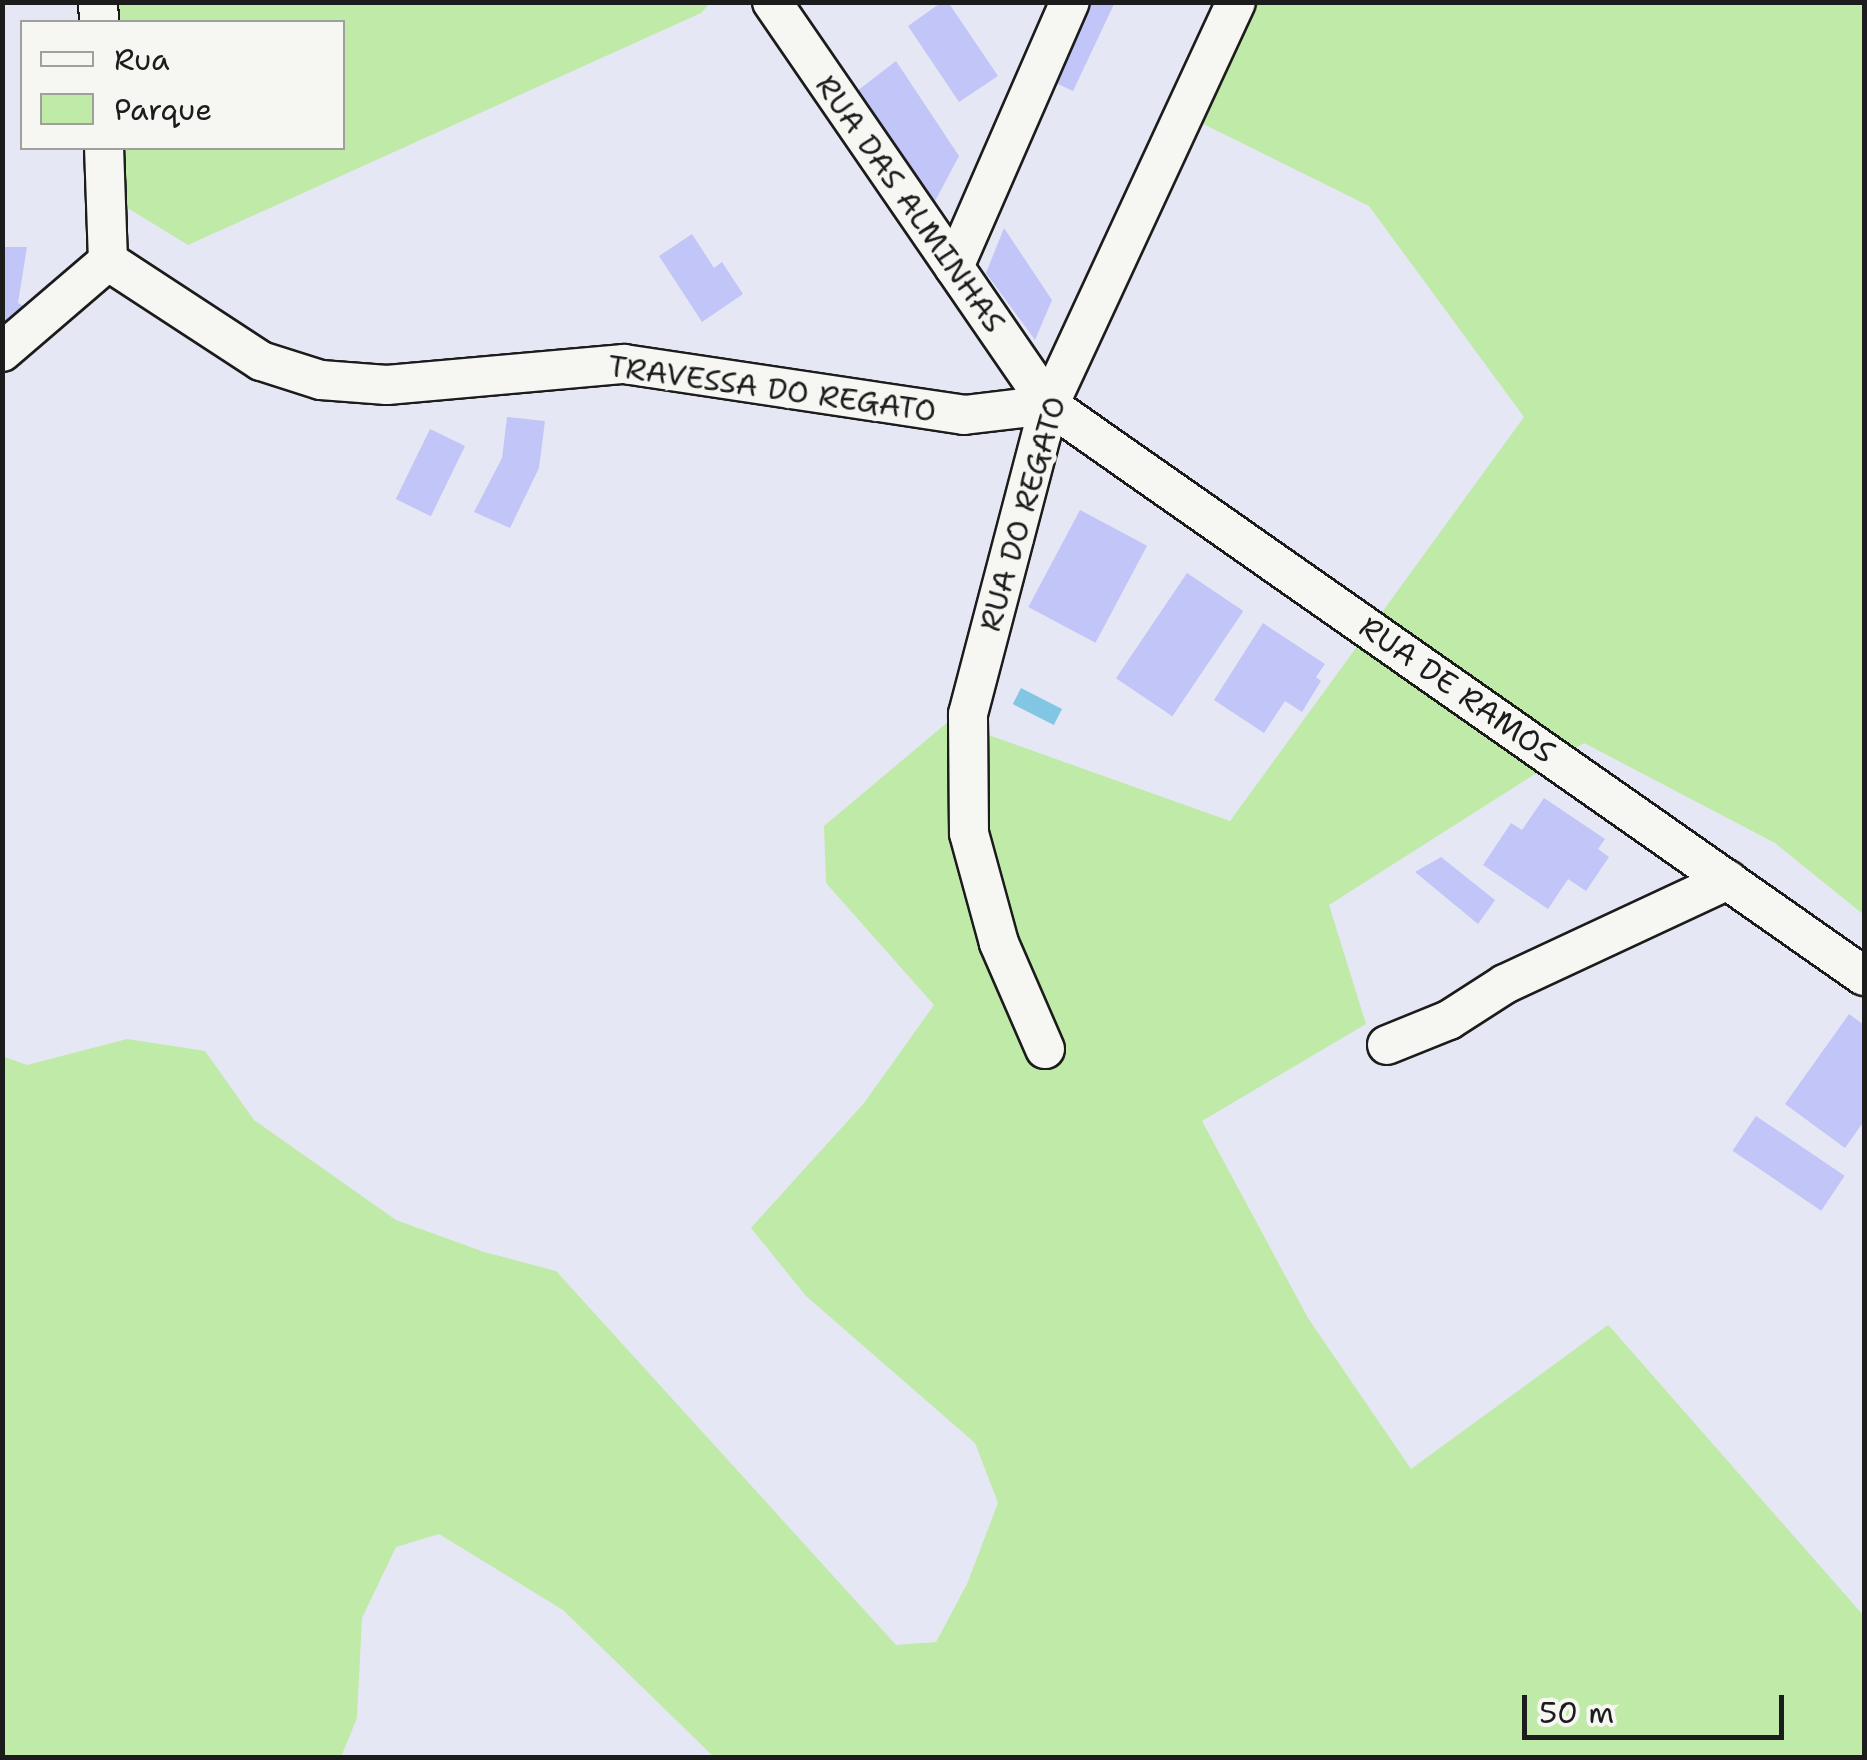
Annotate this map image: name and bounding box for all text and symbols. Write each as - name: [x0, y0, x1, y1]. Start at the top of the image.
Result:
- legend: [20, 20, 345, 150]
- text: Rua: [114, 39, 170, 80]
- street label: RUA DAS ALMINHAS: [808, 69, 1012, 339]
- text: Parque: [114, 89, 212, 130]
- street label: TRAVESSA DO REGATO: [606, 348, 938, 430]
- street label: RUA DO REGATO: [972, 392, 1074, 636]
- street label: RUA DE RAMOS: [1352, 609, 1562, 771]
- scale bar: [1527, 1675, 1790, 1737]
- text: 50 m: [1539, 1692, 1614, 1733]

